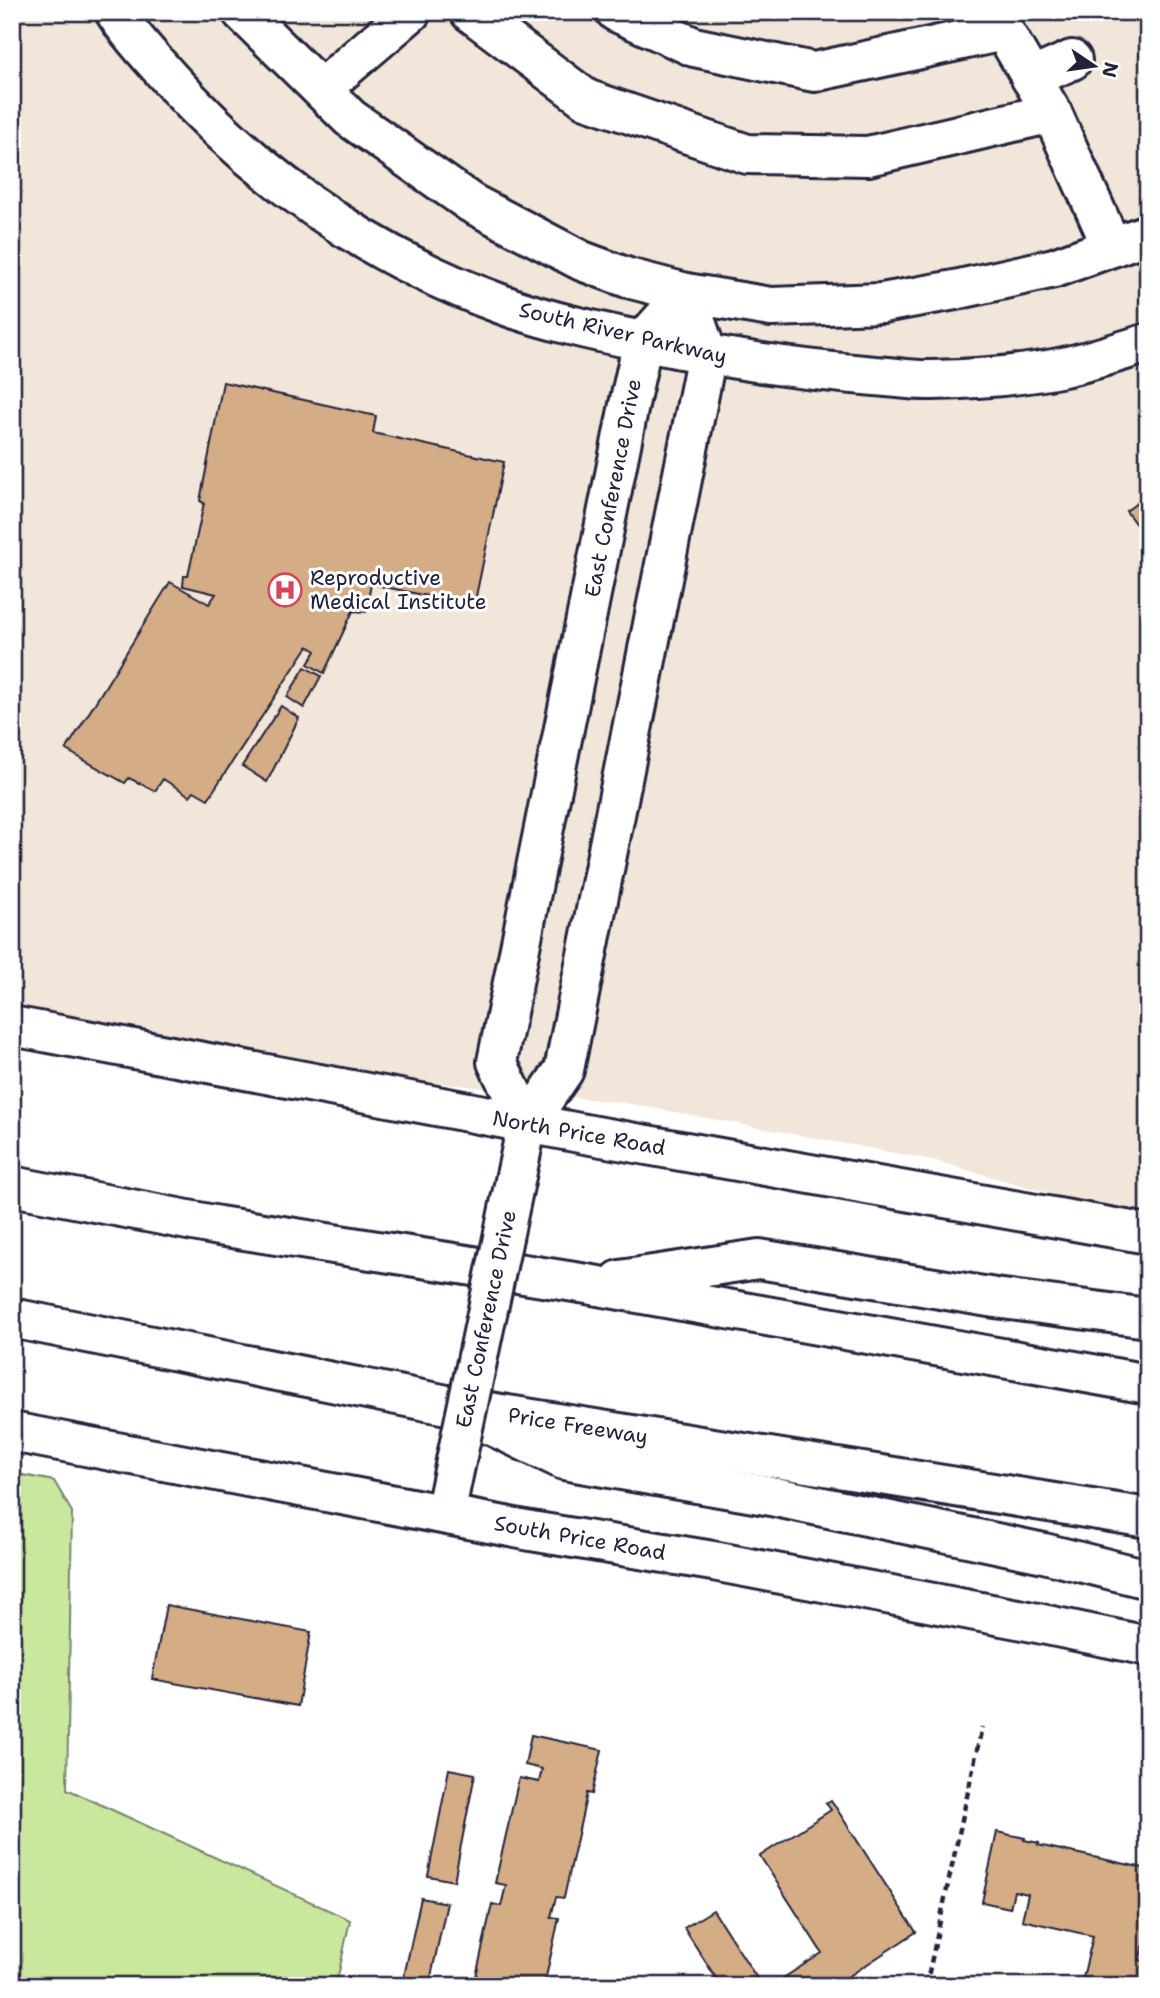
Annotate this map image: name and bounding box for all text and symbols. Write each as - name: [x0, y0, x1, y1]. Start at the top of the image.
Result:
- north arrow: [1058, 32, 1128, 102]
- text: N: [1096, 60, 1124, 80]
- street label: South River Parkway: [516, 295, 730, 371]
- street label: East Conference Drive: [578, 376, 648, 600]
- place label: Reproductive Medical Institute: [310, 564, 487, 616]
- hospital icon: Reproductive Medical Institute: [266, 571, 304, 609]
- street label: North Price Road: [490, 1104, 668, 1162]
- street label: East Conference Drive: [449, 1207, 523, 1431]
- street label: Price Freeway: [506, 1401, 650, 1451]
- street label: South Price Road: [492, 1509, 668, 1567]

